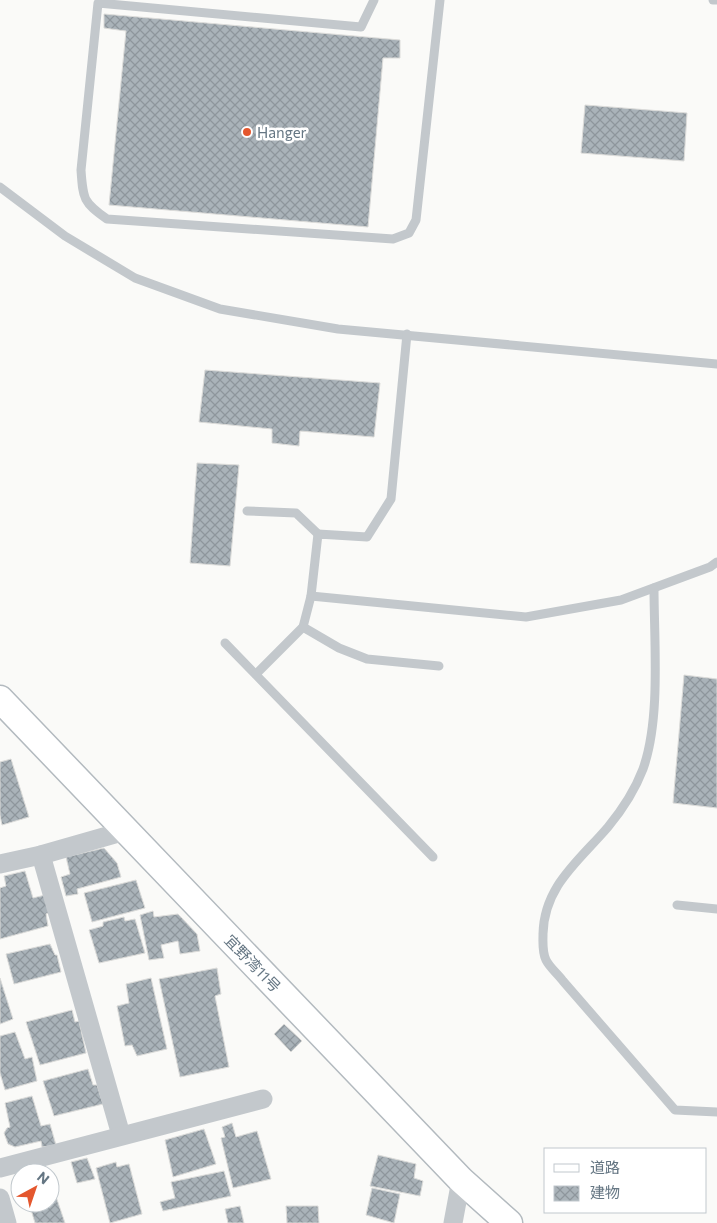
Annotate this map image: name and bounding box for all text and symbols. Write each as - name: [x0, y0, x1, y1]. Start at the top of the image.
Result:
- place label: Hanger: [257, 123, 307, 141]
- marker: Hanger: [241, 126, 253, 138]
- street label: 宜野湾11号: [221, 931, 285, 995]
- legend: [544, 1148, 707, 1213]
- text: 道路: [590, 1158, 620, 1176]
- north arrow: [10, 1163, 60, 1213]
- text: N: [34, 1168, 53, 1188]
- text: 建物: [590, 1183, 620, 1201]

